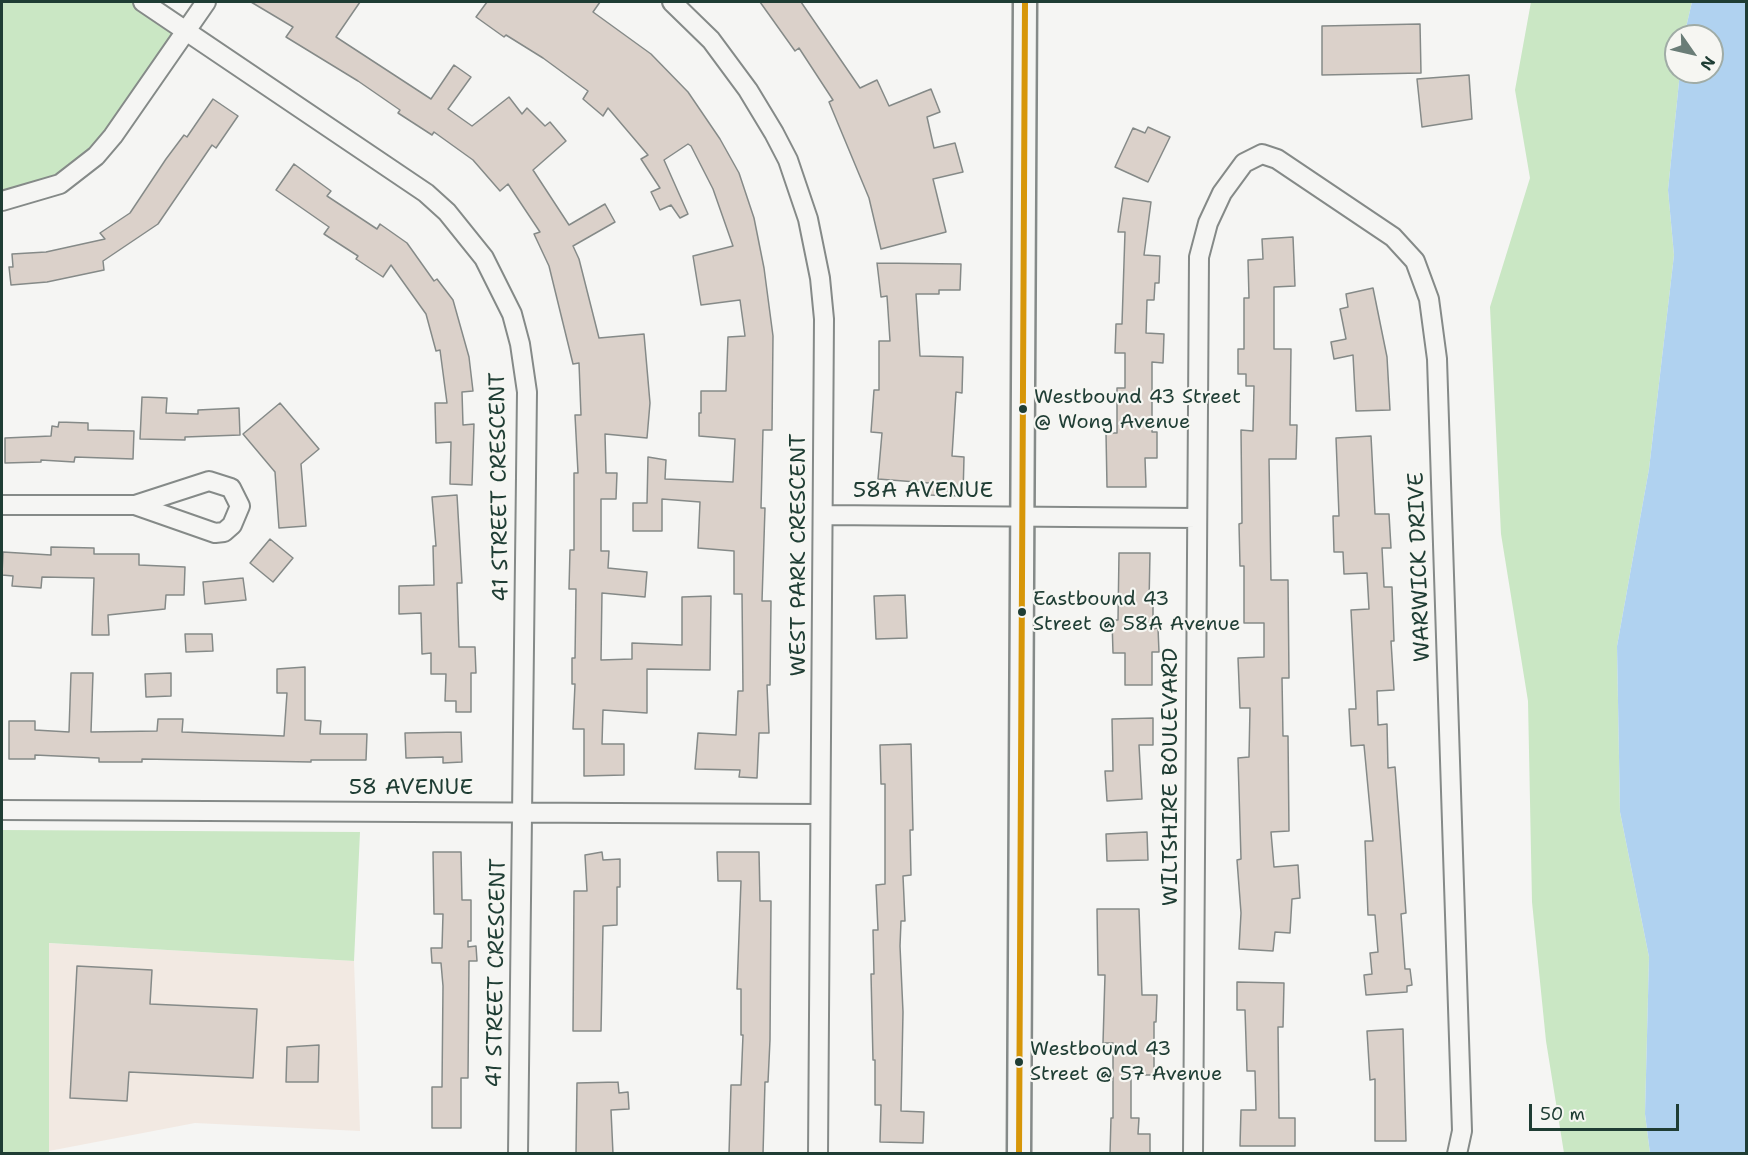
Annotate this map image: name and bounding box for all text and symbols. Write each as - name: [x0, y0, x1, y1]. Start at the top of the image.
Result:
- north arrow: [1664, 24, 1724, 84]
- text: N: [1695, 52, 1720, 74]
- street label: 41 STREET CRESCENT: [485, 372, 515, 602]
- place label: Westbound 43 Street @ Wong Avenue: [1034, 386, 1241, 433]
- marker: Westbound 43 Street @ Wong Avenue: [1017, 403, 1029, 415]
- street label: WEST PARK CRESCENT: [786, 433, 812, 677]
- street label: WARWICK DRIVE: [1403, 472, 1437, 662]
- street label: 58A AVENUE: [853, 478, 993, 504]
- place label: Eastbound 43 Street @ 58A Avenue: [1033, 588, 1240, 635]
- marker: Eastbound 43 Street @ 58A Avenue: [1016, 606, 1028, 618]
- street label: WILTSHIRE BOULEVARD: [1158, 648, 1184, 906]
- street label: 58 AVENUE: [349, 775, 473, 801]
- street label: 41 STREET CRESCENT: [482, 858, 512, 1088]
- place label: Westbound 43 Street @ 57 Avenue: [1030, 1038, 1222, 1085]
- marker: Westbound 43 Street @ 57 Avenue: [1013, 1056, 1025, 1068]
- scale bar: [1532, 1092, 1682, 1130]
- text: 50 m: [1540, 1102, 1585, 1126]

